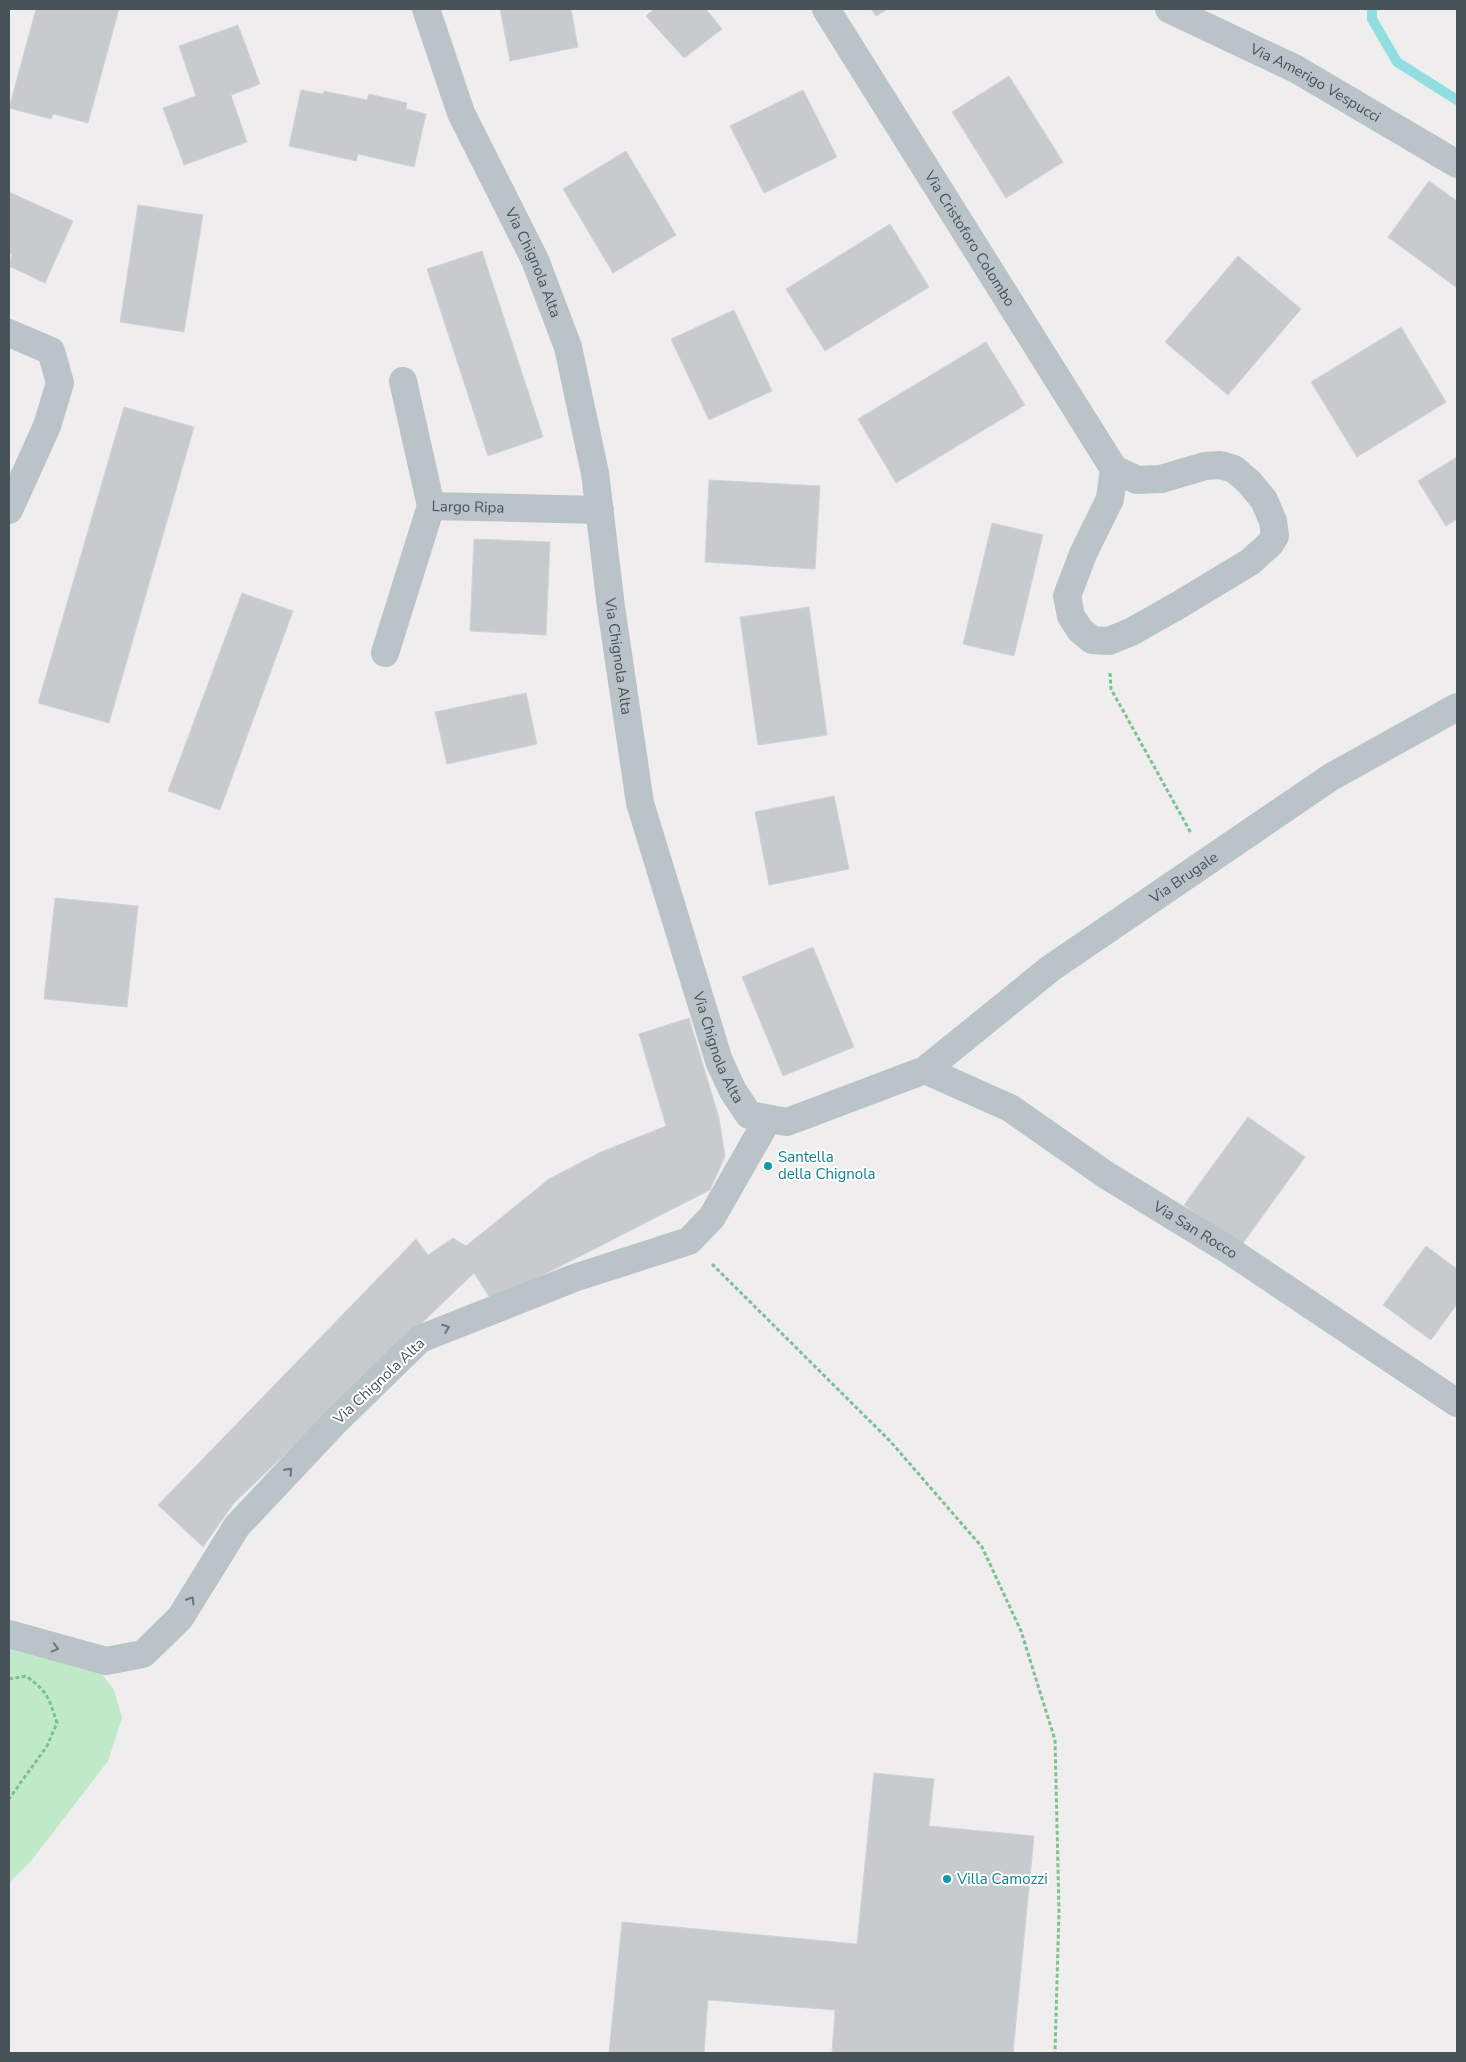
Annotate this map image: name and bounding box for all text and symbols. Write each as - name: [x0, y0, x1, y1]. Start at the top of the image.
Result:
- street label: Via Amerigo Vespucci: [1246, 38, 1384, 127]
- street label: Via Cristoforo Colombo: [919, 166, 1020, 310]
- street label: Via Chignola Alta: [500, 203, 566, 320]
- street label: Largo Ripa: [431, 496, 504, 518]
- street label: Via Chignola Alta: [600, 596, 637, 716]
- street label: Via Brugale: [1145, 847, 1222, 908]
- street label: Via Chignola Alta: [688, 988, 748, 1107]
- place label: Santella della Chignola: [778, 1147, 876, 1184]
- marker: Santella della Chignola: [762, 1160, 774, 1172]
- street label: Via San Rocco: [1149, 1196, 1241, 1263]
- one-way arrow: [442, 1324, 450, 1334]
- street label: Via Chignola Alta: [328, 1333, 429, 1429]
- one-way arrow: [283, 1468, 292, 1477]
- one-way arrow: [185, 1597, 195, 1606]
- one-way arrow: [51, 1642, 60, 1653]
- place label: Villa Camozzi: [956, 1869, 1048, 1889]
- marker: Villa Camozzi: [941, 1873, 953, 1885]

